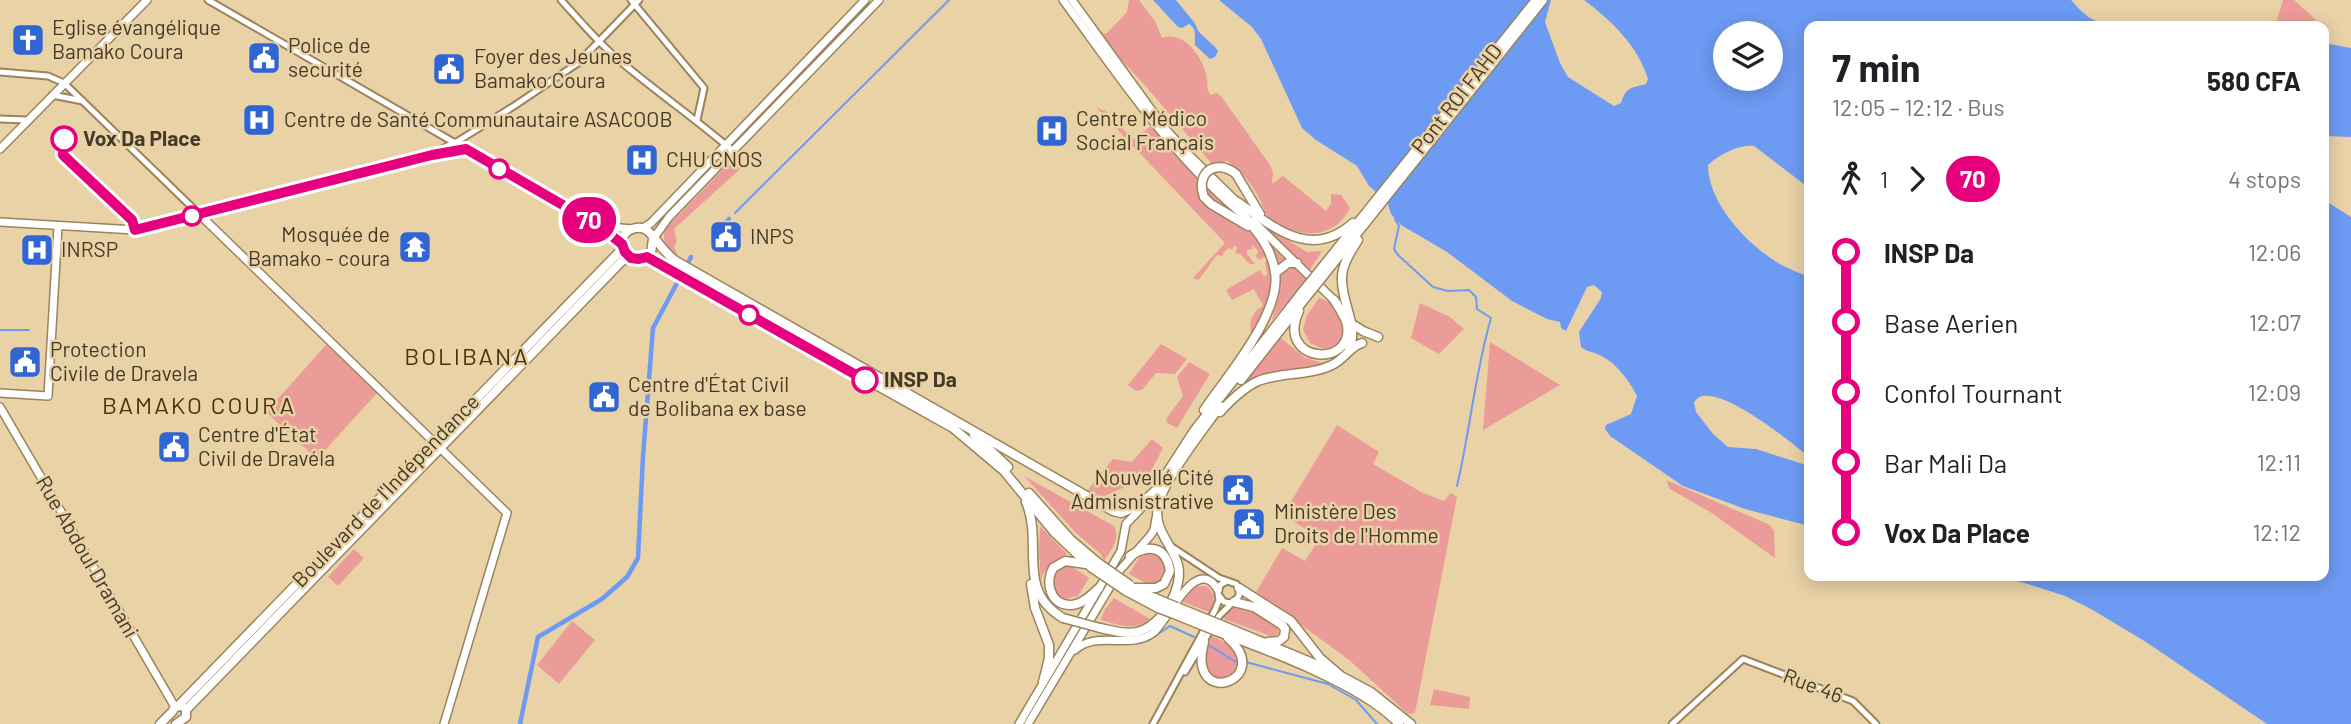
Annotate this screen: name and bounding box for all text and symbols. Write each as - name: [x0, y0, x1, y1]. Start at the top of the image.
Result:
- place label: Eglise évangélique Bamako Coura: [52, 14, 221, 63]
- church icon: Eglise évangélique Bamako Coura: [9, 21, 47, 59]
- map controls: [1713, 21, 1783, 91]
- button: layers: [1713, 21, 1783, 91]
- place label: Police de securité: [288, 32, 371, 81]
- street label: Pont ROI FAHD: [1405, 38, 1506, 158]
- public building icon: Police de securité: [245, 39, 283, 77]
- place label: Foyer des Jeunes Bamako Coura: [474, 43, 632, 92]
- text: 7 min: [1832, 44, 1921, 90]
- public building icon: Foyer des Jeunes Bamako Coura: [430, 50, 468, 88]
- text: 580 CFA: [2207, 65, 2301, 96]
- text: 12:05 – 12:12 · Bus: [1832, 93, 2005, 121]
- hospital icon: Centre de Santé Communautaire ASACOOB: [240, 101, 278, 139]
- place label: Centre Médico Social Français: [1076, 105, 1214, 154]
- place label: Centre de Santé Communautaire ASACOOB: [284, 106, 673, 131]
- hospital icon: Centre Médico Social Français: [1033, 112, 1071, 150]
- place label: Vox Da Place: [83, 125, 201, 150]
- marker: Vox Da Place: [51, 126, 77, 152]
- hospital icon: CHU CNOS: [623, 141, 661, 179]
- place label: CHU CNOS: [666, 146, 763, 171]
- unlabelled marker: [489, 159, 509, 179]
- icon: walk: [1832, 160, 1870, 198]
- icon: forward: [1898, 160, 1936, 198]
- text: 70: [1960, 164, 1986, 193]
- text: 1: [1880, 165, 1888, 193]
- text: 4 stops: [2228, 165, 2301, 193]
- line badge: 70: [558, 197, 620, 243]
- text: 70: [576, 205, 602, 234]
- unlabelled marker: [182, 206, 202, 226]
- public building icon: INPS: [707, 218, 745, 256]
- place label: Mosquée de Bamako - coura: [248, 221, 390, 270]
- place label: INPS: [750, 223, 794, 248]
- temple icon: Mosquée de Bamako - coura: [396, 228, 434, 266]
- hospital icon: INRSP: [18, 231, 56, 269]
- place label: INRSP: [61, 236, 118, 261]
- text: INSP Da: [1884, 237, 1974, 268]
- text: 12:06: [2248, 238, 2301, 266]
- unlabelled marker: [739, 305, 759, 325]
- text: Base Aerien: [1884, 307, 2018, 338]
- text: 12:07: [2249, 308, 2301, 336]
- place label: Protection Civile de Dravela: [50, 336, 198, 385]
- district label: BOLIBANA: [404, 341, 530, 370]
- public building icon: Protection Civile de Dravela: [6, 343, 44, 381]
- place label: INSP Da: [884, 366, 957, 391]
- marker: INSP Da: [852, 367, 878, 393]
- place label: Centre d'État Civil de Bolibana ex base: [628, 371, 807, 420]
- text: Confol Tournant: [1884, 377, 2063, 408]
- public building icon: Centre d'État Civil de Bolibana ex base: [585, 378, 623, 416]
- text: 12:09: [2248, 378, 2301, 406]
- street label: Boulevard de l'Indépendance: [286, 388, 484, 592]
- district label: BAMAKO COURA: [102, 390, 296, 419]
- place label: Centre d'État Civil de Dravéla: [198, 421, 335, 470]
- public building icon: Centre d'État Civil de Dravéla: [155, 428, 193, 466]
- text: Bar Mali Da: [1884, 447, 2007, 478]
- text: 12:11: [2257, 448, 2301, 476]
- place label: Nouvellé Cité Admisnistrative: [1071, 464, 1214, 513]
- street label: Rue Abdoul Dramani: [32, 471, 145, 642]
- public building icon: Nouvellé Cité Admisnistrative: [1219, 471, 1257, 509]
- place label: Ministère Des Droits de l'Homme: [1274, 498, 1439, 547]
- public building icon: Ministère Des Droits de l'Homme: [1230, 505, 1268, 543]
- text: Vox Da Place: [1884, 517, 2030, 548]
- text: 12:12: [2252, 518, 2301, 546]
- street label: Rue 46: [1780, 662, 1847, 707]

